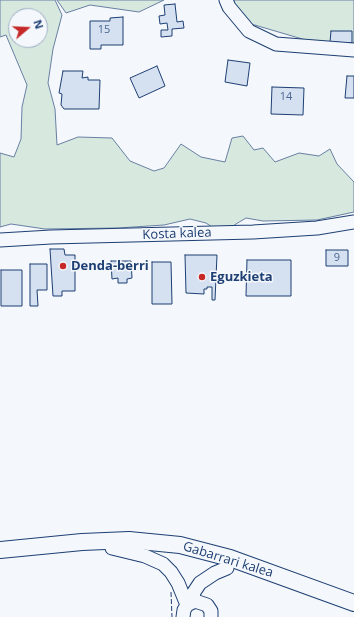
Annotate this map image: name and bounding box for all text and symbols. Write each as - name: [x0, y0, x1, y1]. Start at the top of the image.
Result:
- north arrow: [8, 8, 48, 48]
- text: N: [30, 18, 47, 31]
- house number: 15: [98, 23, 110, 37]
- house number: 14: [280, 90, 292, 104]
- street label: Kosta kalea: [142, 225, 212, 243]
- house number: 9: [334, 251, 340, 265]
- place label: Denda-berri: [71, 258, 149, 274]
- marker: Denda-berri: [58, 261, 68, 271]
- place label: Eguzkieta: [210, 269, 273, 285]
- marker: Eguzkieta: [197, 272, 207, 282]
- street label: Gabarrari kalea: [181, 539, 275, 581]

